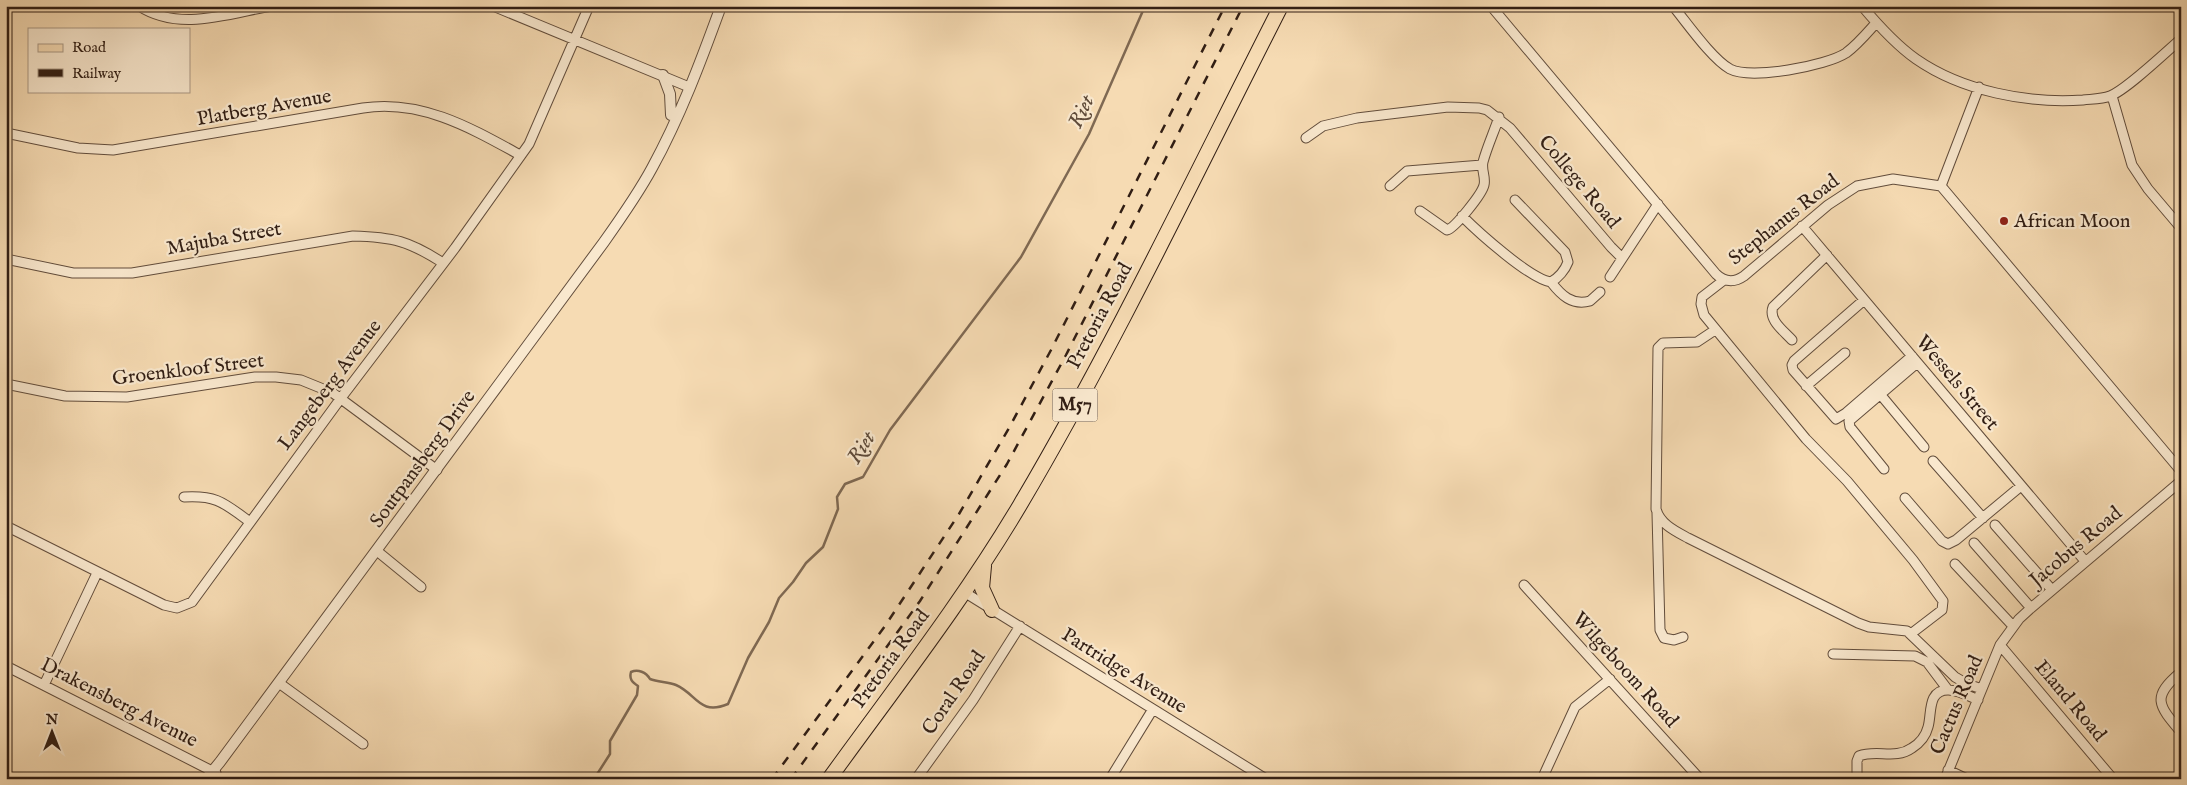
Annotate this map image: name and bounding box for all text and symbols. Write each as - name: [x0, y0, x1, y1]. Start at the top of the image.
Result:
- legend: [28, 28, 190, 92]
- text: Road: [72, 38, 107, 57]
- text: Railway: [72, 64, 122, 83]
- street label: Platberg Avenue: [195, 84, 333, 132]
- water label: Riet: [1063, 90, 1102, 133]
- street label: College Road: [1533, 130, 1626, 234]
- street label: Stephanus Road: [1724, 169, 1845, 271]
- place label: African Moon: [2013, 209, 2131, 234]
- marker: African Moon: [1998, 215, 2010, 227]
- street label: Majuba Street: [165, 217, 283, 261]
- street label: Pretoria Road: [1062, 258, 1139, 373]
- street label: Langeberg Avenue: [273, 315, 387, 455]
- street label: Wessels Street: [1910, 330, 2004, 436]
- street label: Groenkloof Street: [111, 348, 265, 392]
- street label: Soutpansberg Drive: [365, 385, 481, 533]
- road number: M57: [1052, 388, 1098, 422]
- water label: Riet: [842, 426, 883, 469]
- street label: Jacobus Road: [2023, 501, 2128, 594]
- street label: Pretoria Road: [847, 604, 936, 713]
- street label: Wilgeboom Road: [1566, 607, 1684, 733]
- street label: Partridge Avenue: [1057, 622, 1191, 720]
- street label: Coral Road: [917, 646, 991, 740]
- street label: Cactus Road: [1925, 651, 1989, 758]
- street label: Drakensberg Avenue: [36, 653, 202, 753]
- street label: Eland Road: [2029, 655, 2112, 747]
- north arrow: [28, 708, 78, 758]
- text: N: [45, 711, 58, 729]

